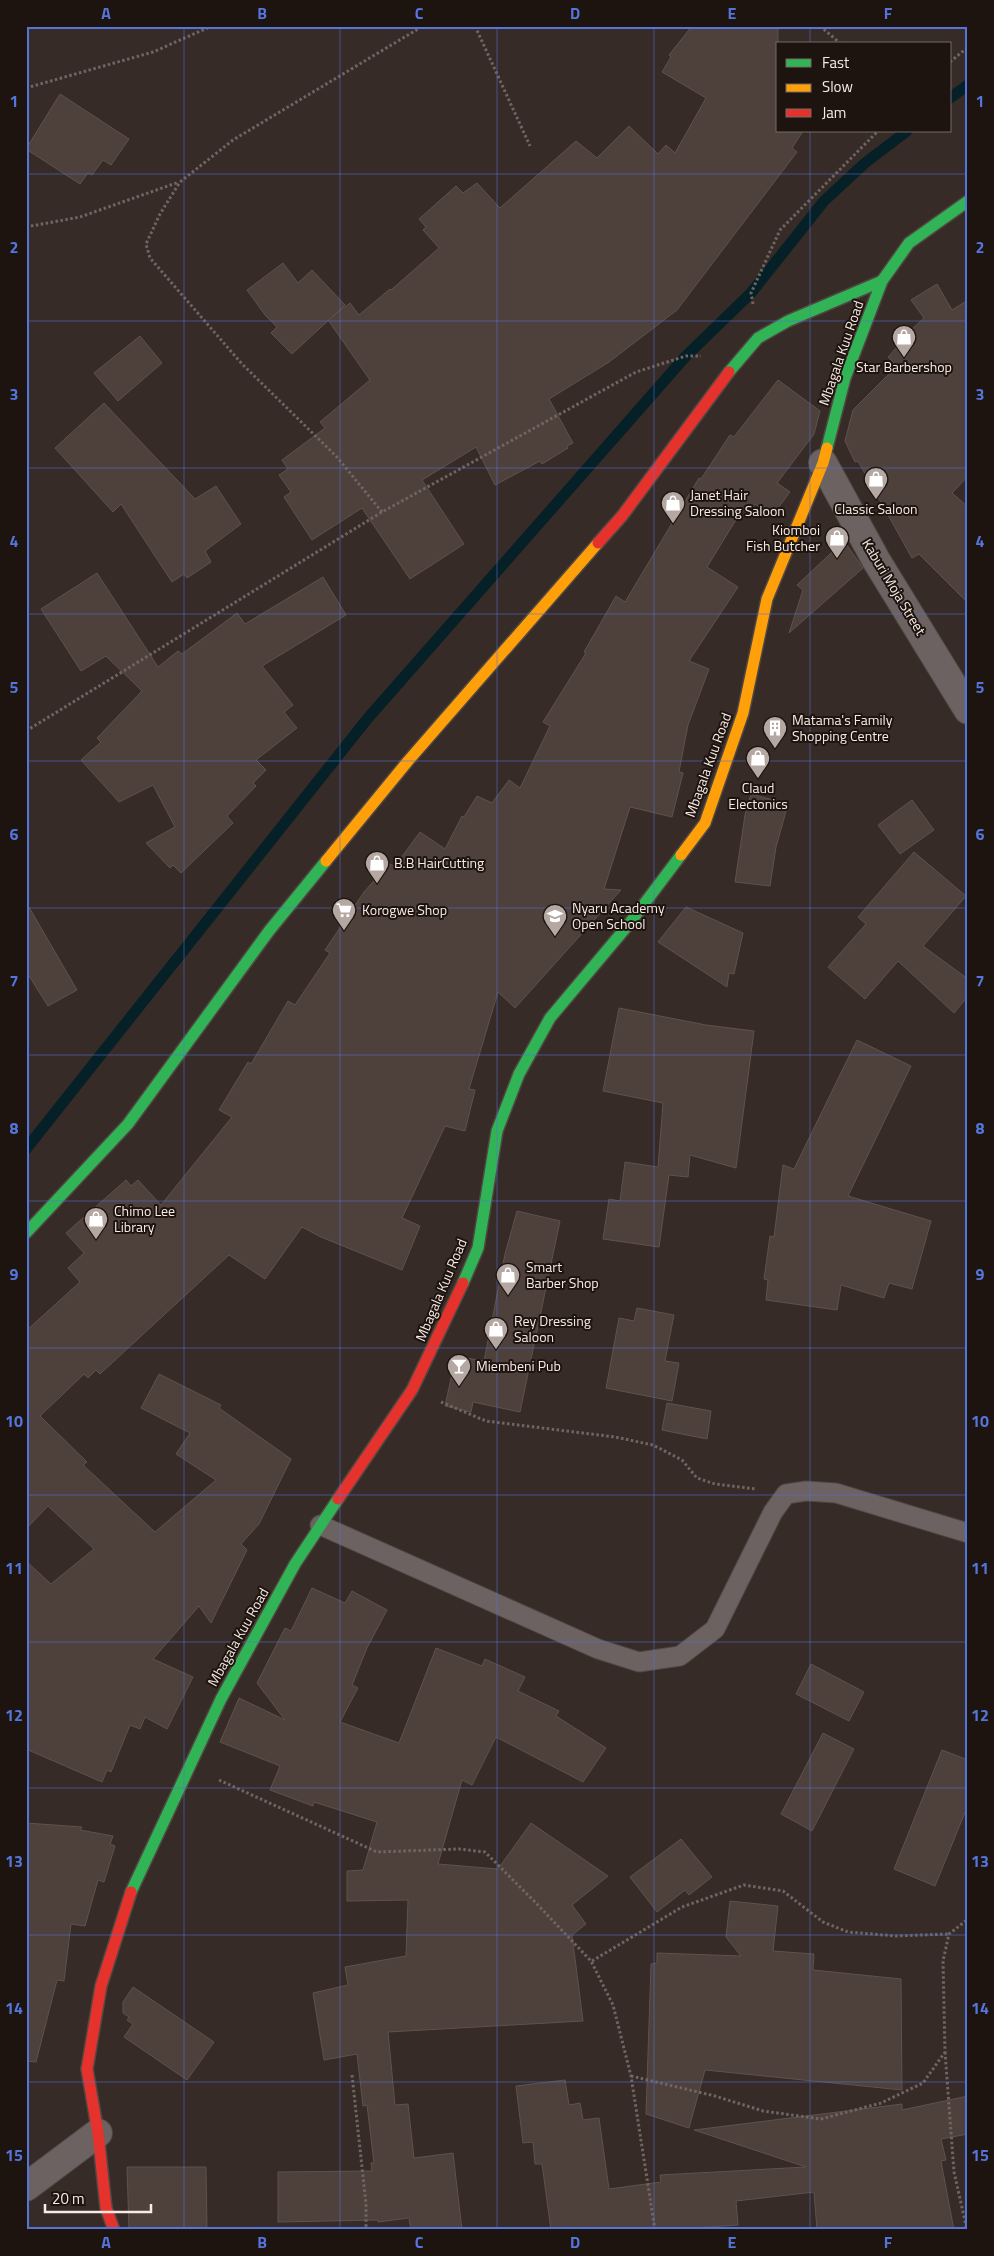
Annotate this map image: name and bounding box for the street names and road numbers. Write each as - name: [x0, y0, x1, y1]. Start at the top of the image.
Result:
- street label: Mbagala Kuu Road: [813, 298, 868, 408]
- street label: Kaburi Moja Street: [857, 535, 932, 639]
- street label: Mbagala Kuu Road: [679, 710, 736, 820]
- street label: Mbagala Kuu Road: [409, 1235, 472, 1344]
- street label: Mbagala Kuu Road: [202, 1584, 273, 1690]

